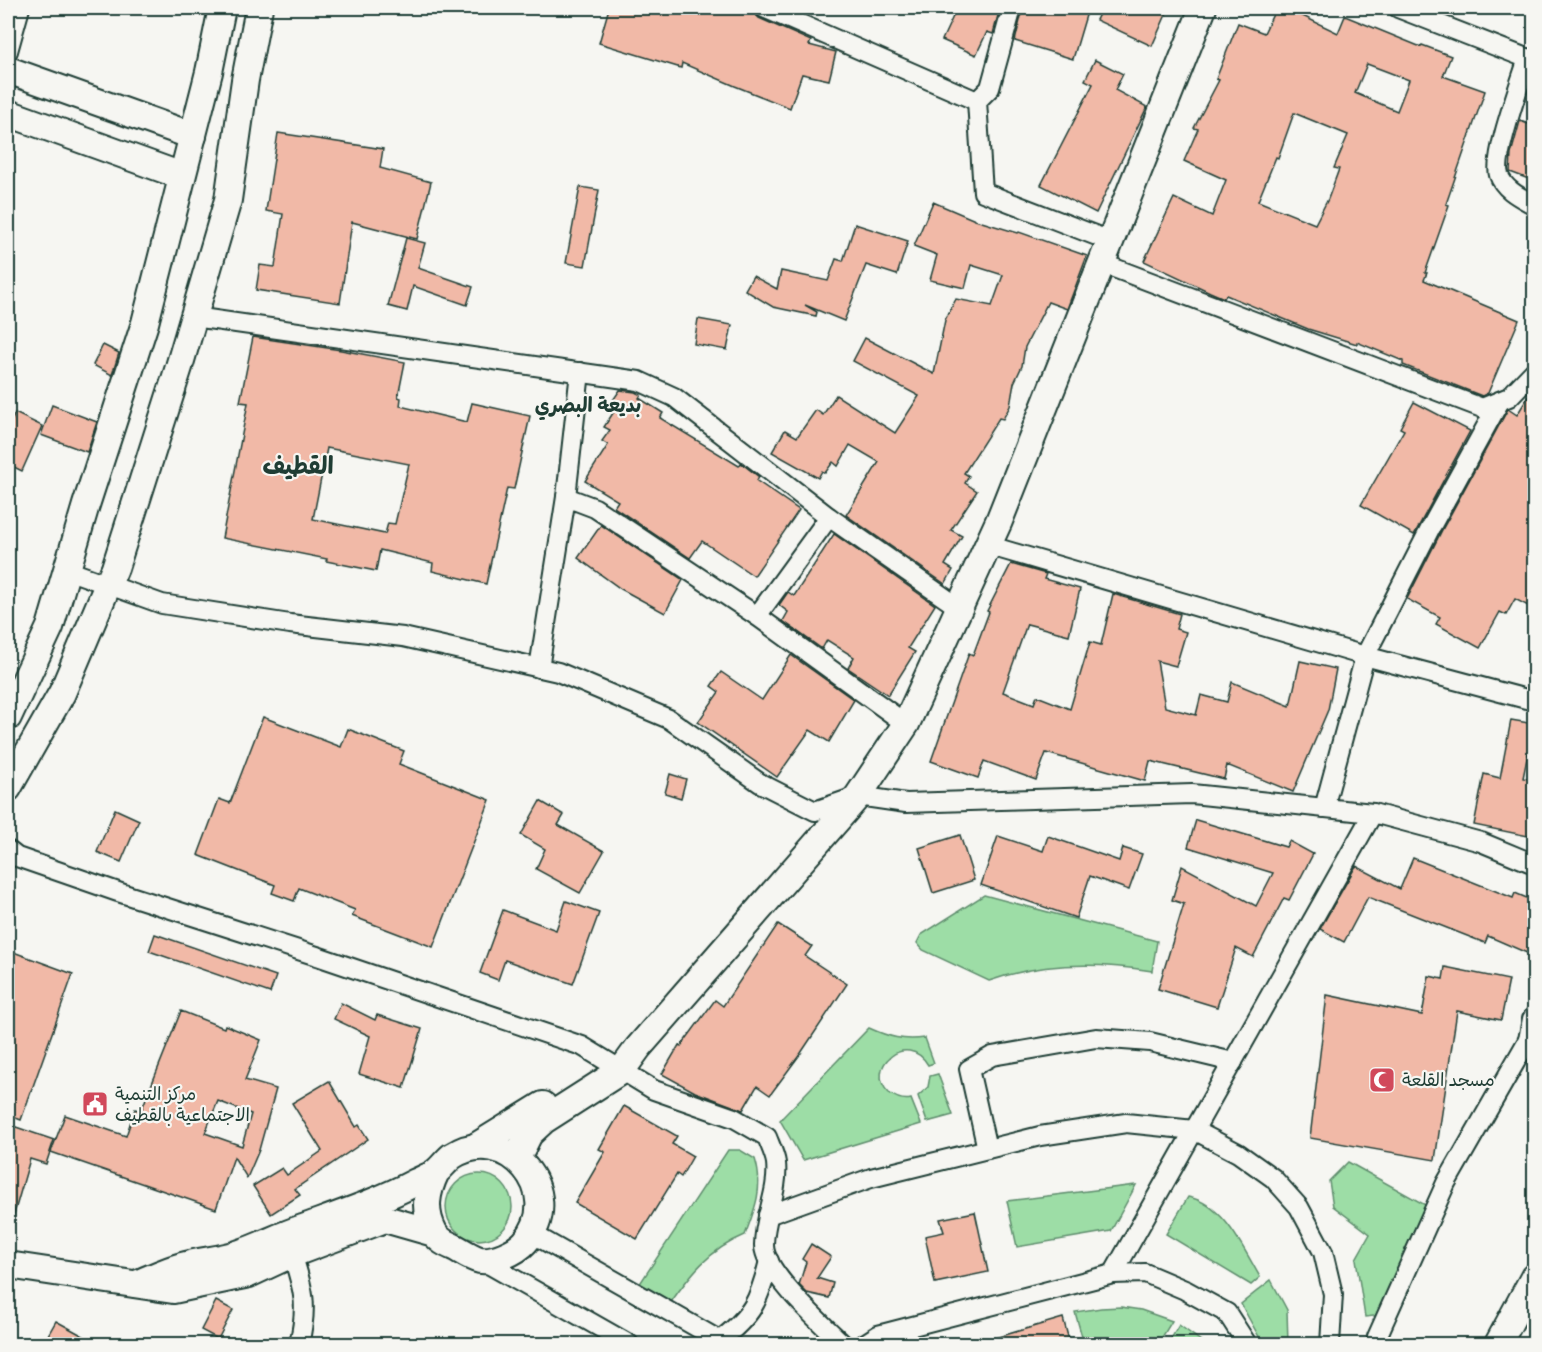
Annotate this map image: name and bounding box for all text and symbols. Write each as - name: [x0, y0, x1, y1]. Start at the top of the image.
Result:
- district label: بديعة البصري: [535, 391, 641, 421]
- district label: القطيف: [262, 449, 334, 481]
- mosque icon: مسجد القلعة: [1367, 1065, 1397, 1095]
- place label: مسجد القلعة: [1402, 1067, 1495, 1092]
- place label: مركز التنمية الاجتماعية بالقطيف: [115, 1081, 250, 1127]
- public building icon: مركز التنمية الاجتماعية بالقطيف: [80, 1089, 110, 1119]

